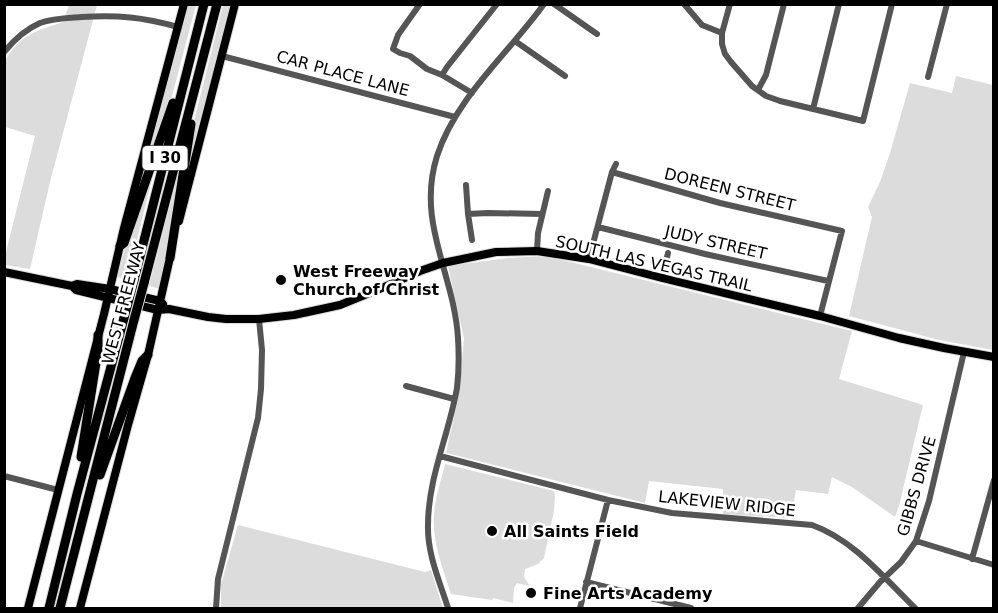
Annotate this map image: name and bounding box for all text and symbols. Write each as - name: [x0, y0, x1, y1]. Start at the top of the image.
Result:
- street label: CAR PLACE LANE: [274, 47, 411, 100]
- road number: I 30: [142, 146, 188, 170]
- street label: DOREEN STREET: [662, 164, 798, 215]
- street label: JUDY STREET: [662, 221, 769, 263]
- street label: SOUTH LAS VEGAS TRAIL: [554, 232, 754, 295]
- street label: WEST FREEWAY: [98, 240, 149, 366]
- place label: West Freeway Church of Christ: [293, 262, 439, 299]
- marker: West Freeway Church of Christ: [274, 273, 288, 287]
- street label: GIBBS DRIVE: [893, 434, 940, 538]
- street label: LAKEVIEW RIDGE: [657, 487, 797, 520]
- place label: All Saints Field: [504, 522, 639, 541]
- marker: All Saints Field: [485, 524, 499, 538]
- place label: Fine Arts Academy: [543, 584, 713, 603]
- marker: Fine Arts Academy: [524, 586, 538, 600]

